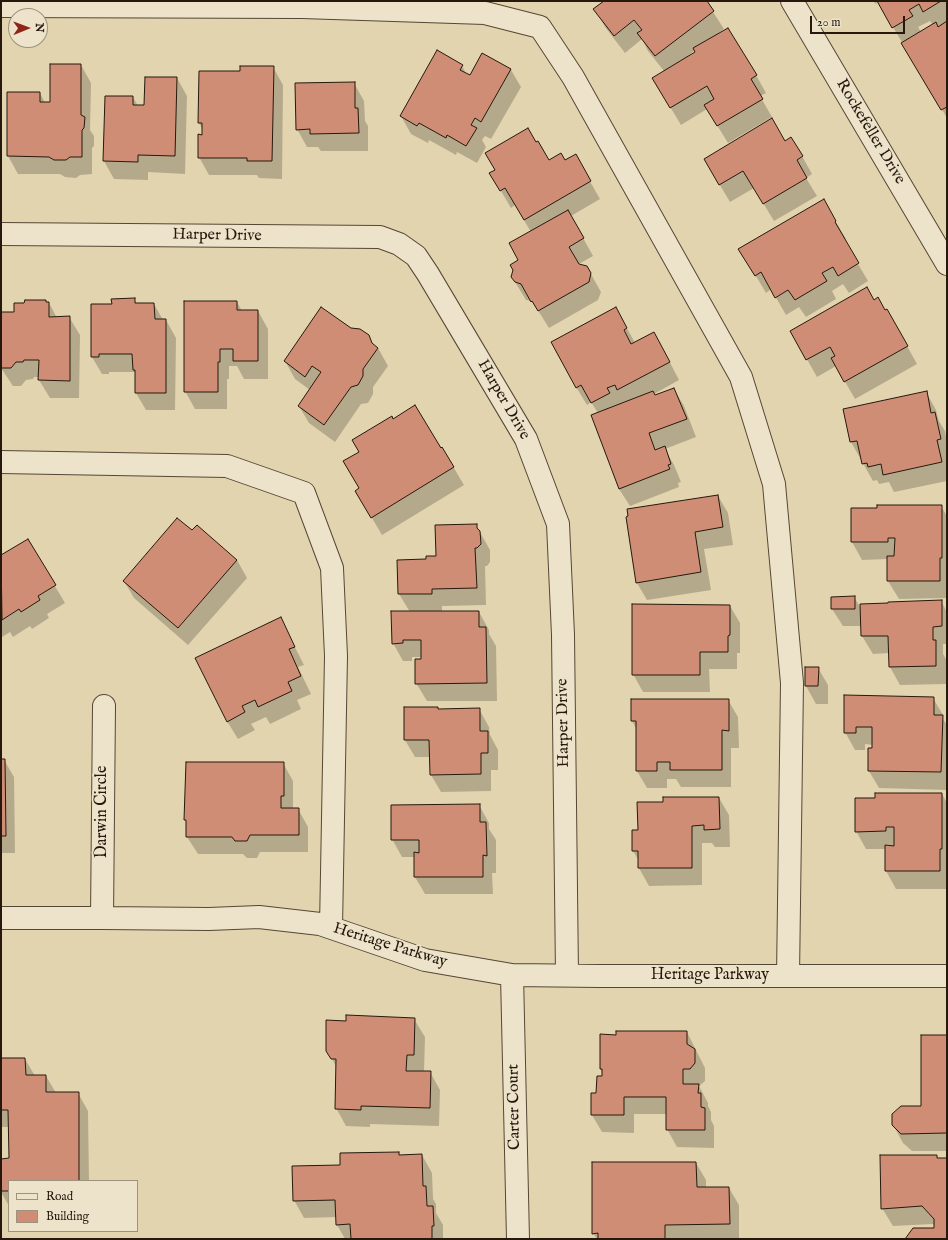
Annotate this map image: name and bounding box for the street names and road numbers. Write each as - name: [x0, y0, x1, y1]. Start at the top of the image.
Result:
- street label: Rockefeller Drive: [831, 76, 909, 188]
- street label: Harper Drive: [172, 226, 262, 246]
- street label: Harper Drive: [472, 357, 534, 443]
- street label: Harper Drive: [554, 678, 574, 768]
- street label: Darwin Circle: [93, 766, 113, 858]
- street label: Heritage Parkway: [331, 920, 449, 972]
- street label: Heritage Parkway: [651, 966, 769, 986]
- street label: Carter Court: [505, 1064, 525, 1150]

